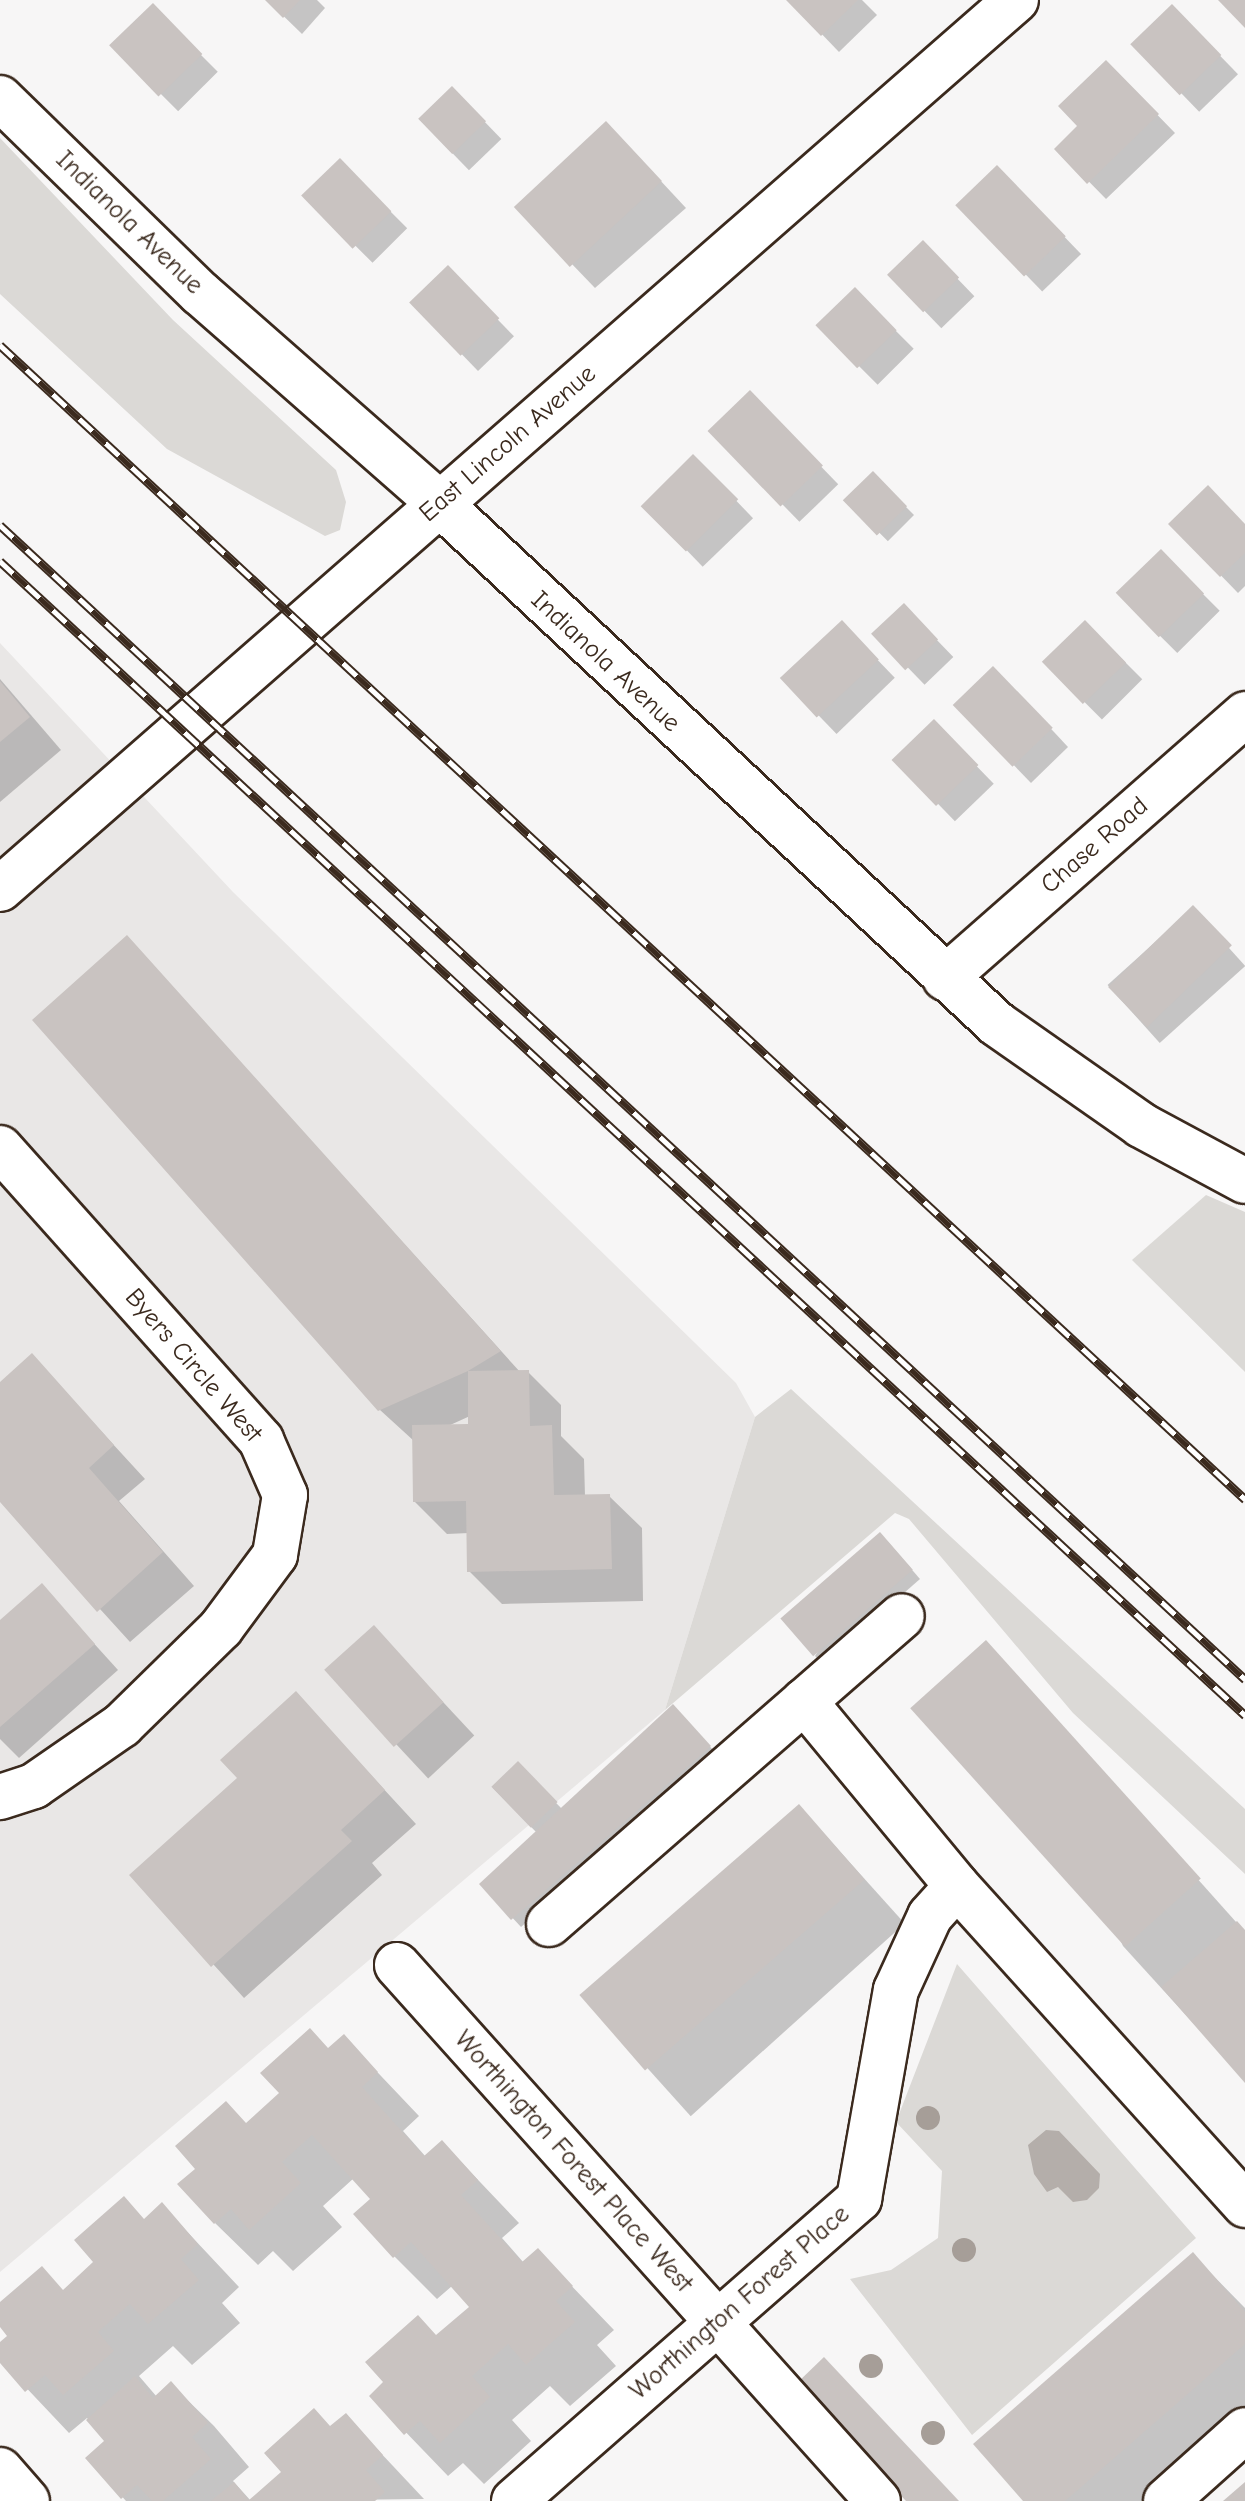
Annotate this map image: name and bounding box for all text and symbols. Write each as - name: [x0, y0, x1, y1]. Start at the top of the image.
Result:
- street label: Indianola Avenue: [49, 145, 209, 301]
- street label: East Lincoln Avenue: [413, 359, 603, 529]
- street label: Indianola Avenue: [524, 585, 686, 739]
- street label: Chase Road: [1035, 791, 1155, 901]
- street label: Byers Circle West: [118, 1283, 268, 1449]
- street label: Worthington Forest Place West: [447, 2025, 699, 2299]
- street label: Worthington Forest Place: [624, 2199, 856, 2407]

